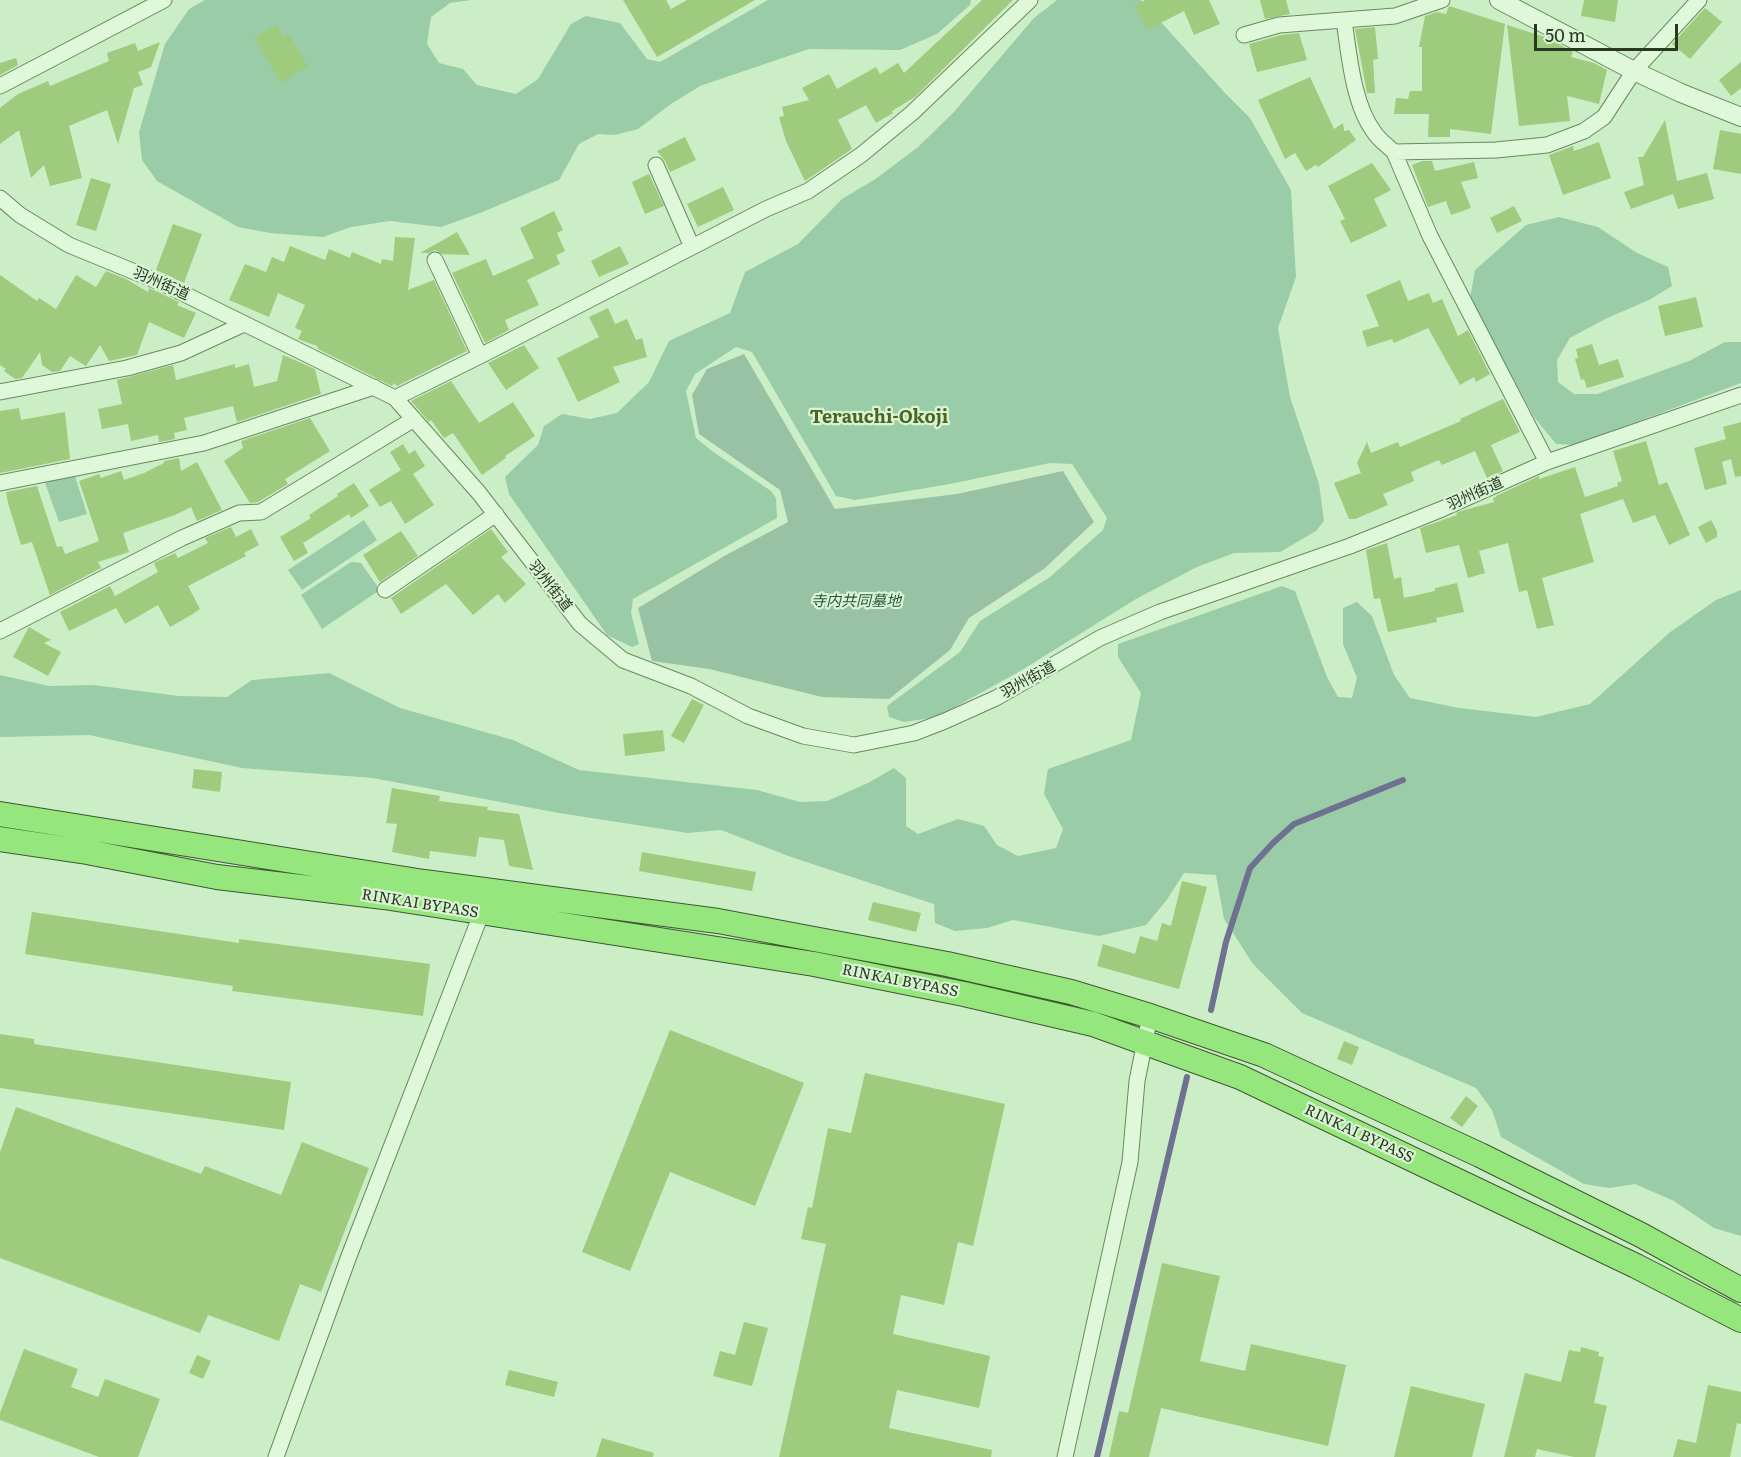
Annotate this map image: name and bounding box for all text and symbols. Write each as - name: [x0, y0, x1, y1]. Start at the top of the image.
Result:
- scale bar: [1537, 12, 1681, 50]
- text: 50 m: [1545, 21, 1586, 48]
- street label: 羽州街道: [130, 264, 192, 304]
- district label: Terauchi-Okoji: [810, 407, 948, 429]
- street label: 羽州街道: [1444, 474, 1506, 514]
- street label: 羽州街道: [524, 557, 576, 615]
- park label: 寺内共同墓地: [811, 593, 901, 611]
- street label: 羽州街道: [997, 658, 1059, 702]
- street label: RINKAI BYPASS: [360, 886, 480, 922]
- street label: RINKAI BYPASS: [840, 961, 960, 1001]
- street label: RINKAI BYPASS: [1302, 1101, 1416, 1167]

